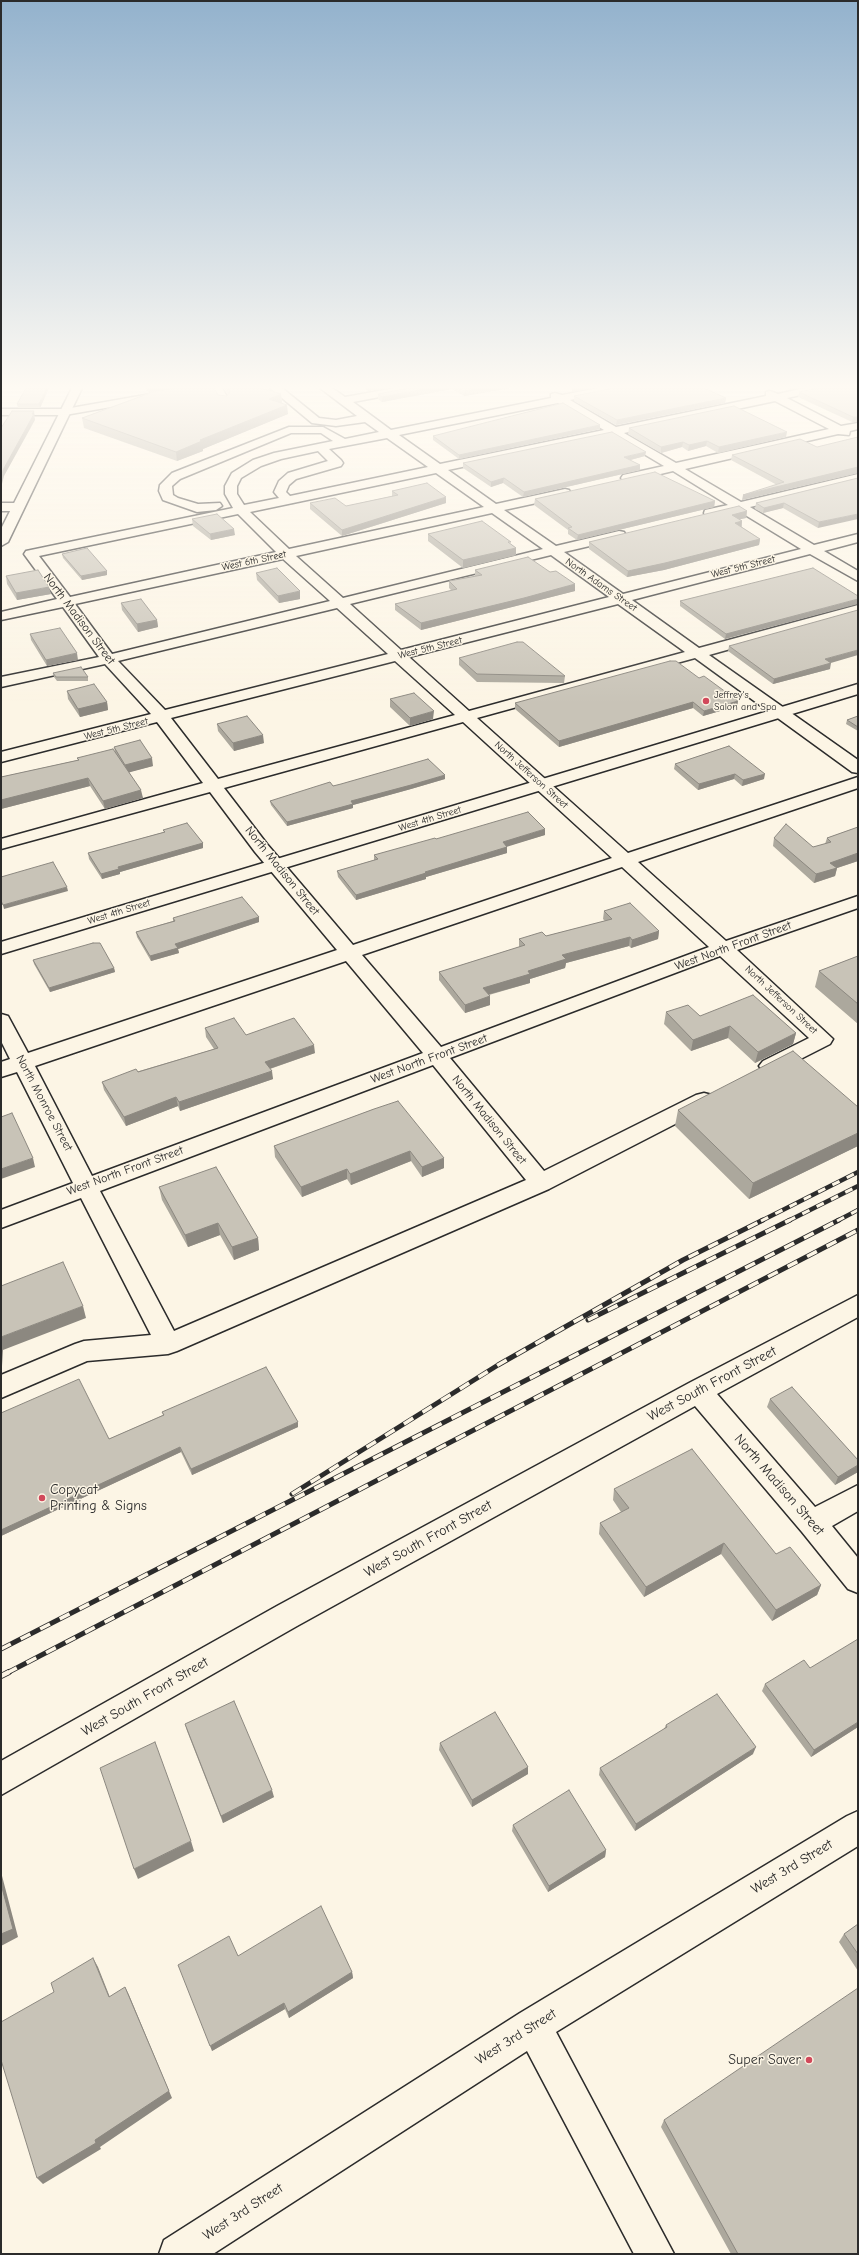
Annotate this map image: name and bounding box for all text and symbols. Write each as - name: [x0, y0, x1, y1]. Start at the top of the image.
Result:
- street label: West 6th Street: [221, 548, 287, 574]
- street label: West 5th Street: [710, 553, 776, 581]
- street label: North Adams Street: [563, 556, 639, 614]
- street label: North Madison Street: [40, 571, 118, 667]
- street label: West 5th Street: [397, 634, 463, 662]
- place label: Jeffrey's Salon and Spa: [714, 689, 776, 712]
- marker: Jeffrey's Salon and Spa: [701, 696, 711, 706]
- street label: West 5th Street: [83, 715, 149, 743]
- street label: North Jefferson Street: [492, 739, 570, 811]
- street label: West 4th Street: [397, 804, 463, 834]
- street label: North Madison Street: [242, 824, 322, 918]
- street label: West 4th Street: [86, 897, 152, 927]
- street label: West North Front Street: [673, 918, 793, 974]
- street label: North Jefferson Street: [742, 963, 820, 1037]
- street label: West North Front Street: [369, 1031, 489, 1087]
- street label: North Monroe Street: [13, 1052, 75, 1154]
- street label: North Madison Street: [449, 1073, 529, 1167]
- street label: West North Front Street: [65, 1143, 185, 1199]
- street label: West South Front Street: [645, 1343, 779, 1425]
- street label: North Madison Street: [730, 1431, 828, 1539]
- place label: Copycat Printing & Signs: [50, 1482, 147, 1514]
- marker: Copycat Printing & Signs: [37, 1493, 47, 1503]
- street label: West South Front Street: [361, 1497, 495, 1581]
- street label: West South Front Street: [79, 1654, 211, 1740]
- street label: West 3rd Street: [748, 1836, 836, 1898]
- street label: West 3rd Street: [473, 2005, 559, 2069]
- place label: Super Saver: [728, 2052, 801, 2068]
- marker: Super Saver: [804, 2055, 814, 2065]
- street label: West 3rd Street: [200, 2180, 286, 2244]

